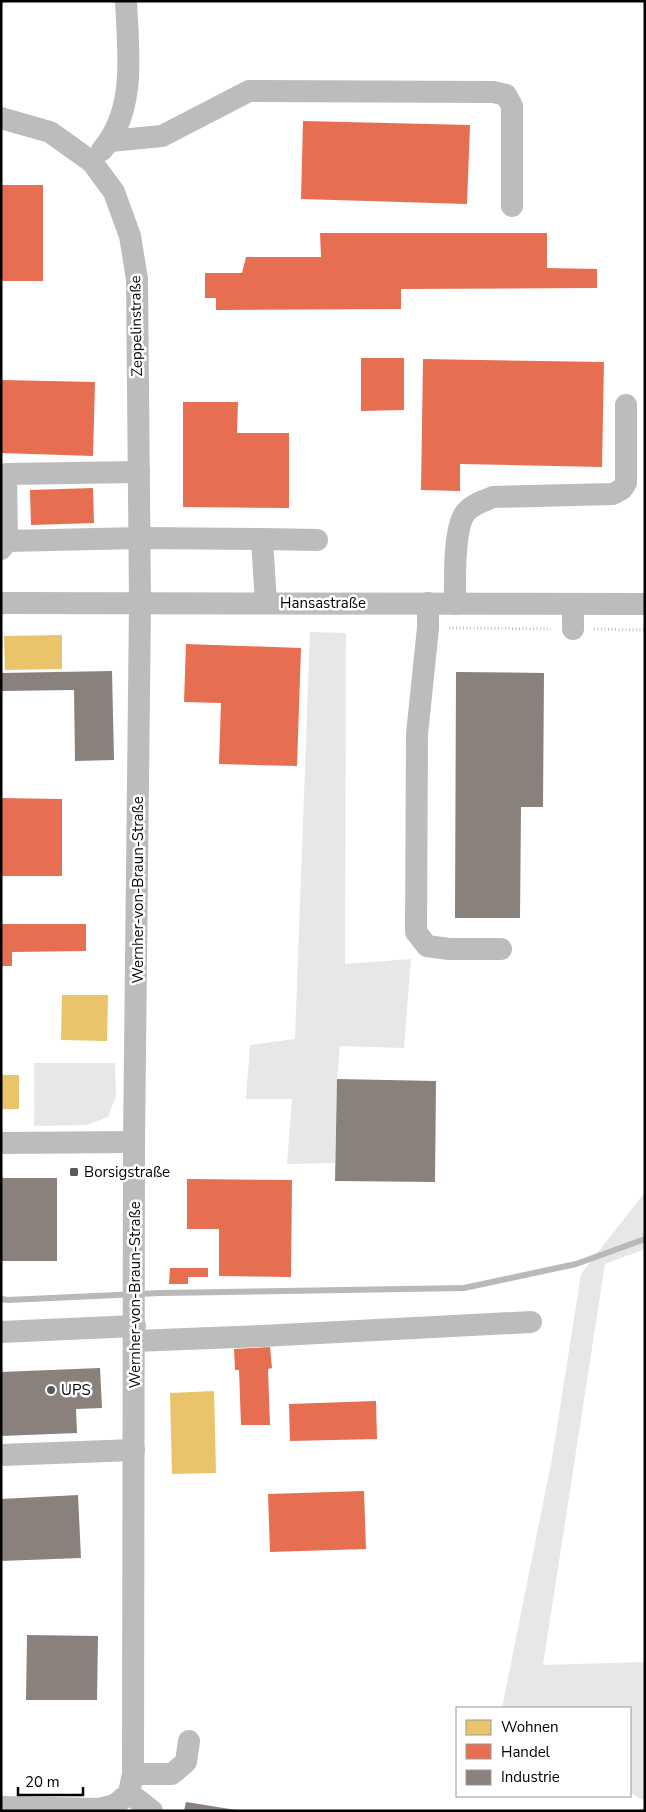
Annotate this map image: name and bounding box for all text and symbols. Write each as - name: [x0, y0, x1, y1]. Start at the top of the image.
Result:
- street label: Zeppelinstraße: [125, 275, 147, 377]
- street label: Hansastraße: [280, 593, 366, 613]
- street label: Wernher-von-Braun-Straße: [128, 796, 148, 984]
- place label: Borsigstraße: [84, 1162, 170, 1182]
- marker: Borsigstraße: [68, 1166, 80, 1178]
- street label: Wernher-von-Braun-Straße: [125, 1201, 145, 1389]
- place label: UPS: [61, 1380, 91, 1400]
- marker: UPS: [45, 1384, 57, 1396]
- legend: [456, 1707, 631, 1797]
- text: Wohnen: [501, 1717, 559, 1737]
- text: Handel: [501, 1742, 551, 1762]
- scale bar: [18, 1764, 82, 1796]
- text: Industrie: [501, 1767, 560, 1787]
- text: 20 m: [25, 1772, 60, 1792]

